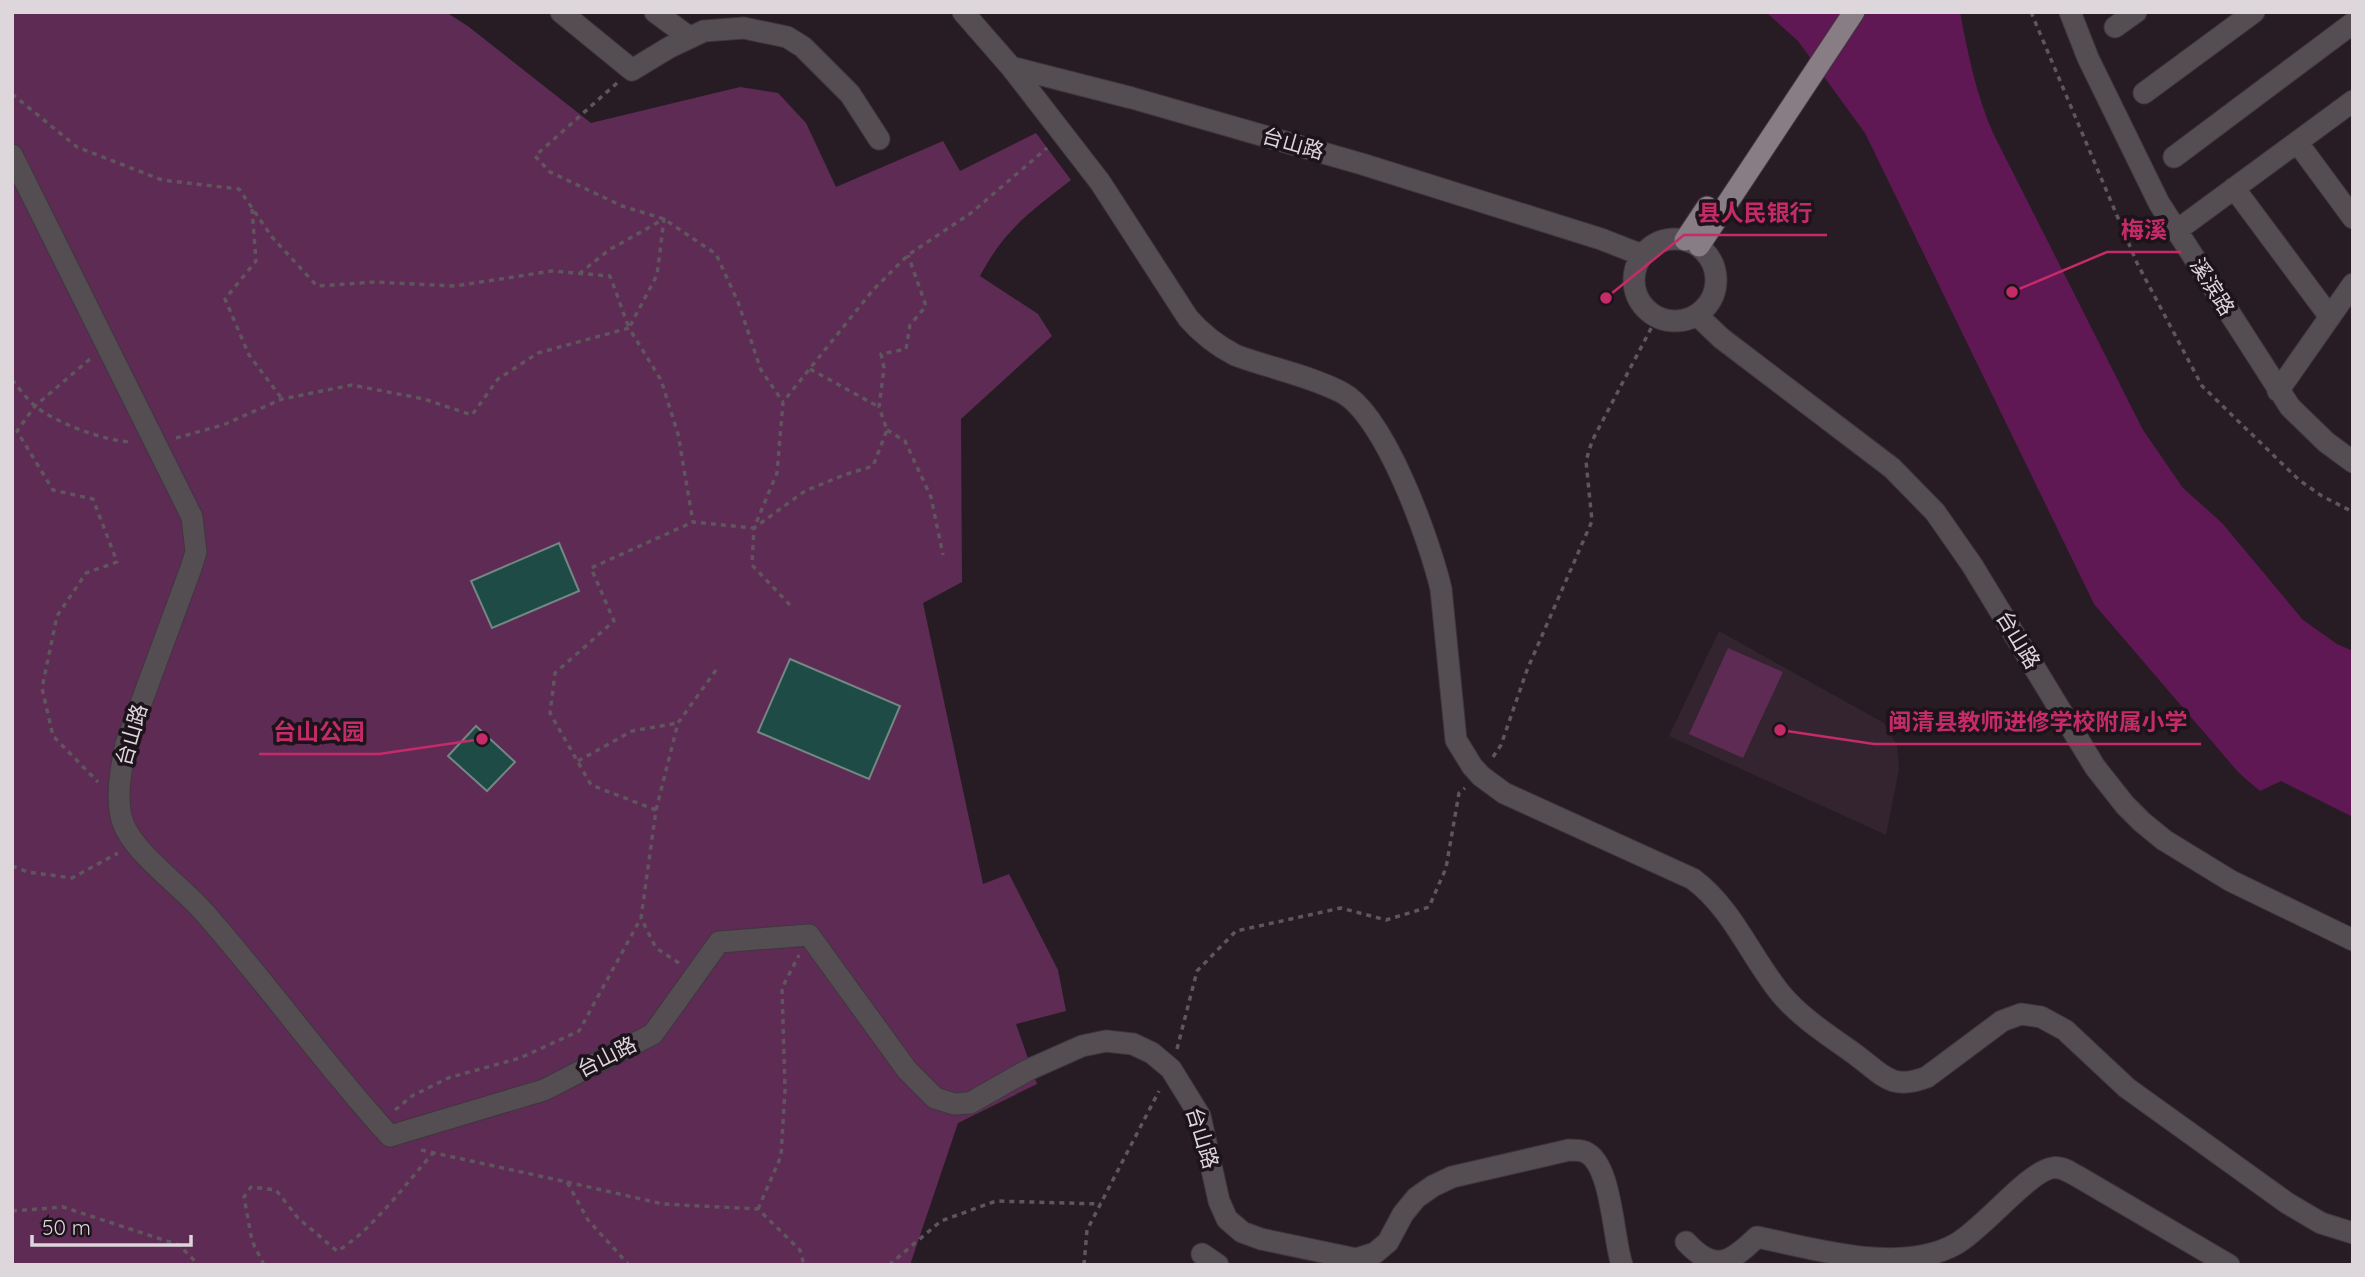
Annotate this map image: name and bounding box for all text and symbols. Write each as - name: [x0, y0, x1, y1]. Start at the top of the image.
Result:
- street label: 台山路: [1259, 122, 1327, 164]
- callout: 县人民银行: [1684, 191, 1827, 235]
- text: 县人民银行: [1698, 198, 1813, 227]
- callout: 梅溪: [2107, 208, 2181, 252]
- text: 梅溪: [2121, 215, 2167, 244]
- street label: 溪滨路: [2185, 253, 2241, 320]
- street label: 台山路: [1991, 606, 2046, 673]
- callout: 闽清县教师进修学校附属小学: [1874, 700, 2201, 744]
- street label: 台山路: [110, 701, 152, 769]
- text: 闽清县教师进修学校附属小学: [1889, 707, 2188, 736]
- callout: 台山公园: [259, 710, 379, 754]
- text: 台山公园: [273, 717, 365, 746]
- street label: 台山路: [573, 1030, 641, 1082]
- street label: 台山路: [1181, 1104, 1225, 1172]
- scale bar: [32, 1204, 191, 1248]
- text: 50 m: [42, 1214, 91, 1240]

